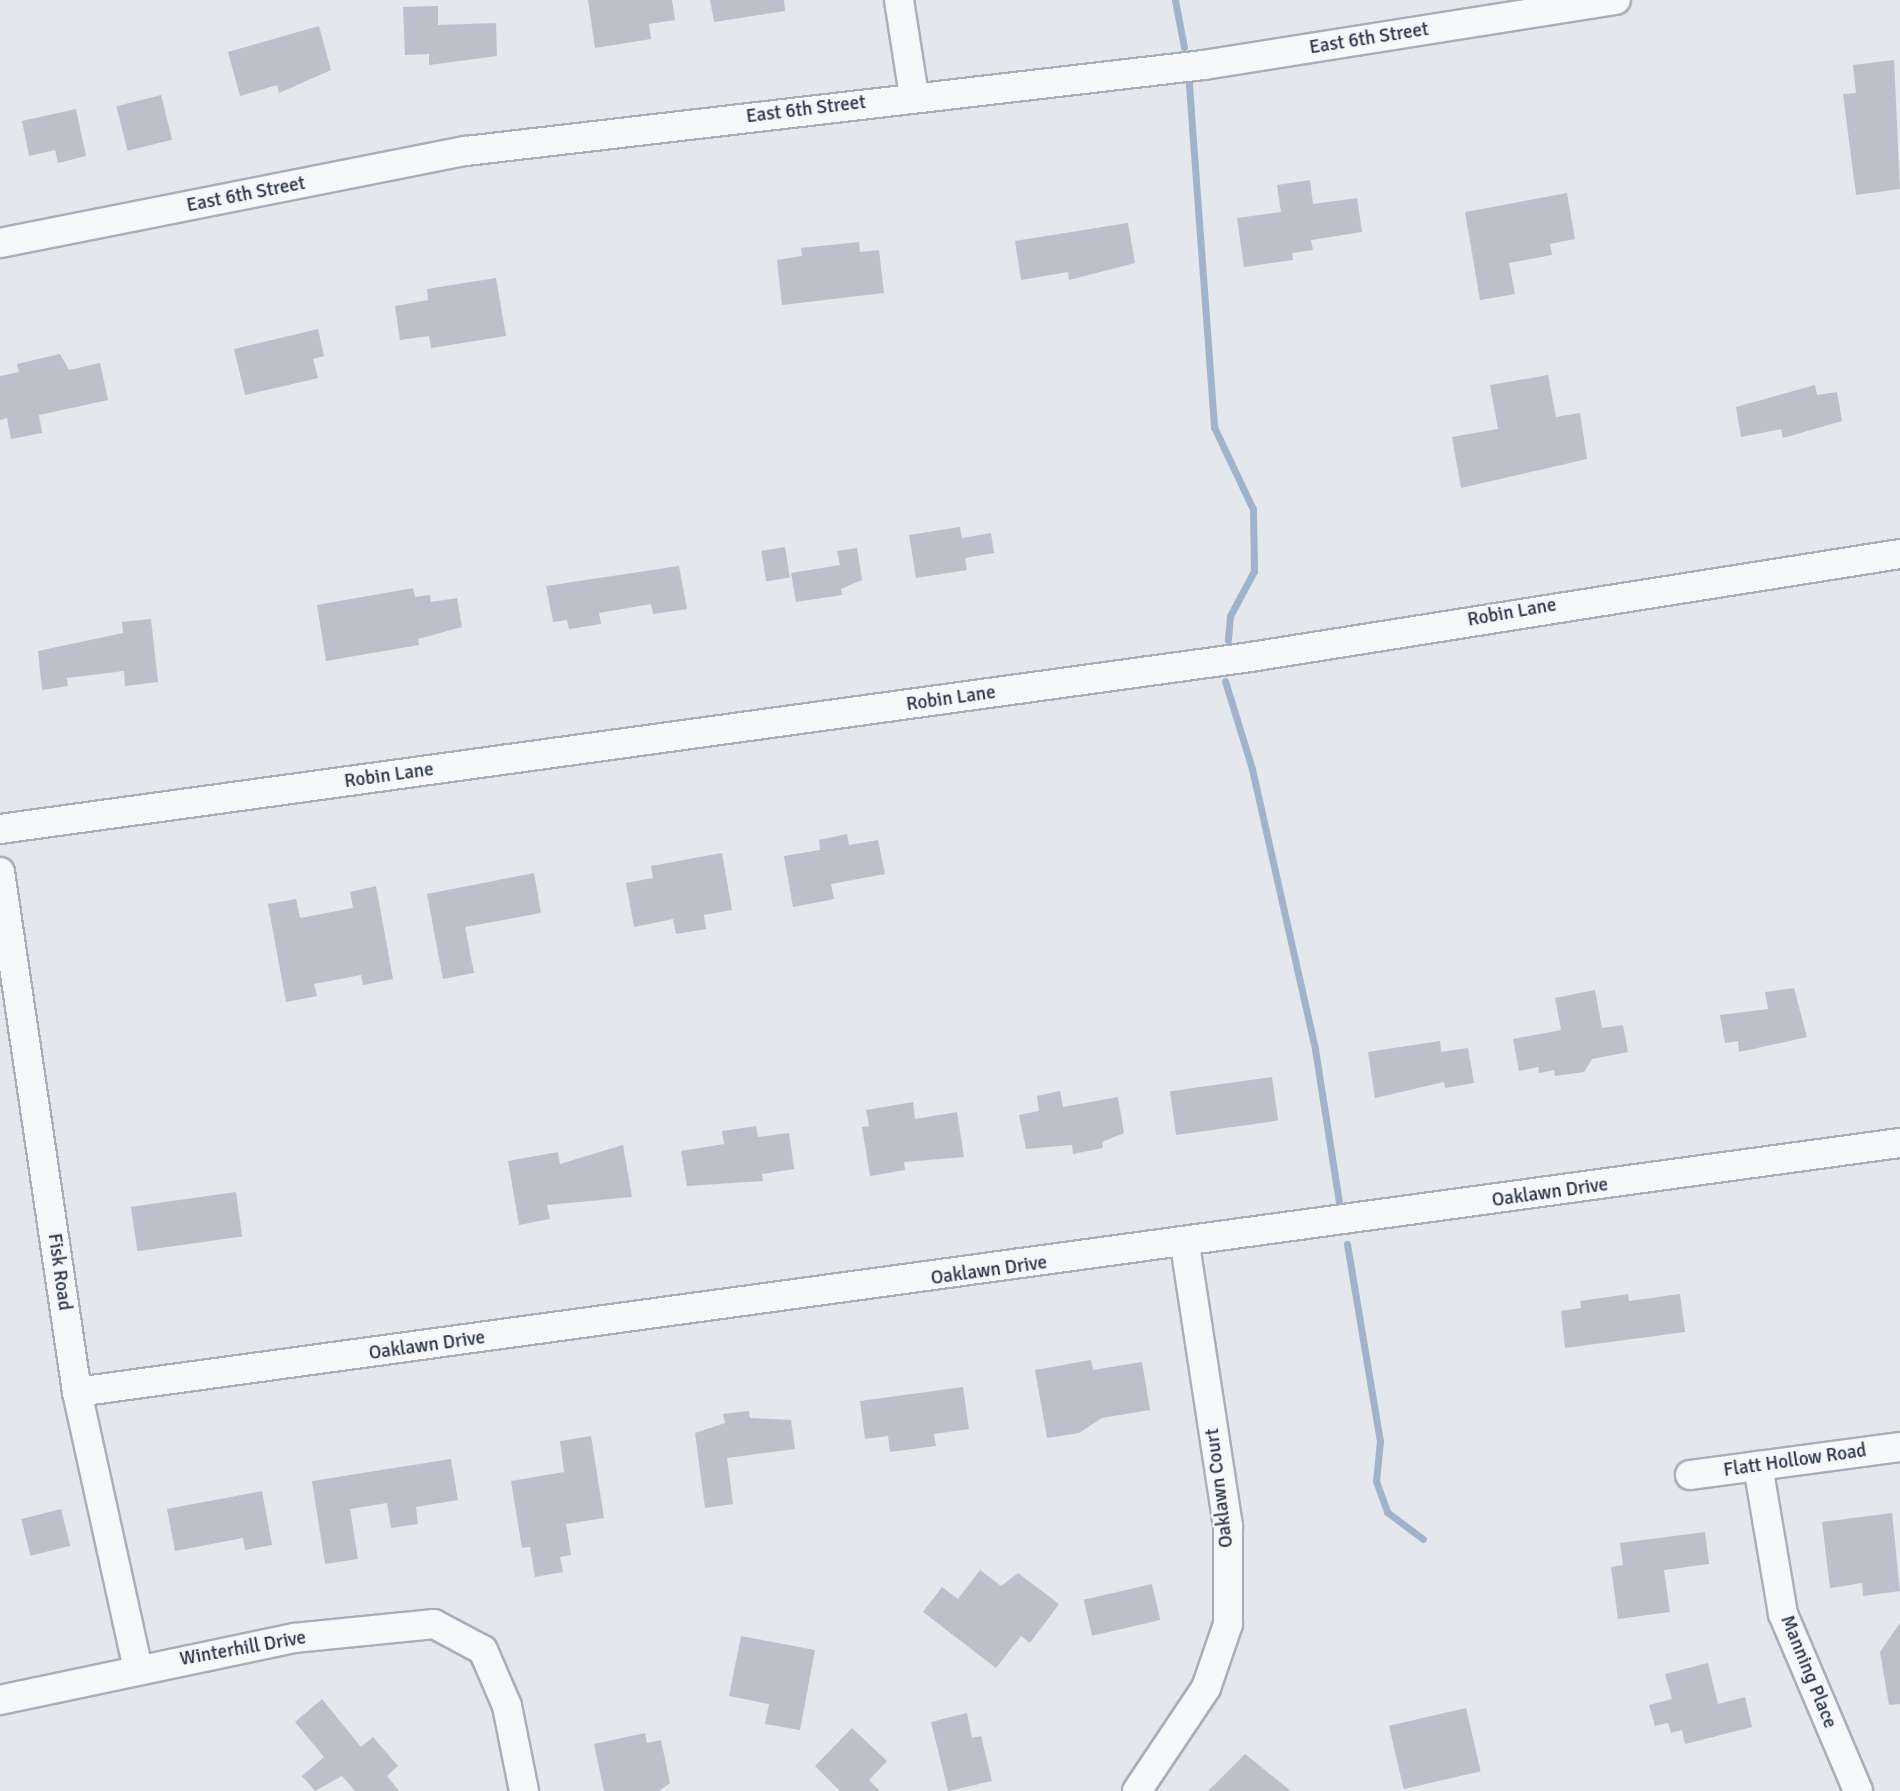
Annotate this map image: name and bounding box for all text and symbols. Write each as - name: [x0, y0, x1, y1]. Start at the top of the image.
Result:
- street label: East 6th Street: [1308, 18, 1430, 60]
- street label: East 6th Street: [745, 91, 867, 129]
- street label: East 6th Street: [185, 172, 307, 218]
- street label: Robin Lane: [1466, 594, 1558, 632]
- street label: Robin Lane: [905, 681, 997, 717]
- street label: Robin Lane: [343, 758, 435, 794]
- street label: Oaklawn Drive: [1491, 1174, 1609, 1212]
- street label: Fisk Road: [42, 1232, 76, 1312]
- street label: Oaklawn Drive: [930, 1252, 1048, 1290]
- street label: Oaklawn Drive: [368, 1327, 486, 1365]
- street label: Oaklawn Court: [1201, 1427, 1239, 1549]
- street label: Flatt Hollow Road: [1722, 1440, 1868, 1482]
- street label: Manning Place: [1775, 1612, 1841, 1732]
- street label: Winterhill Drive: [178, 1627, 308, 1671]

